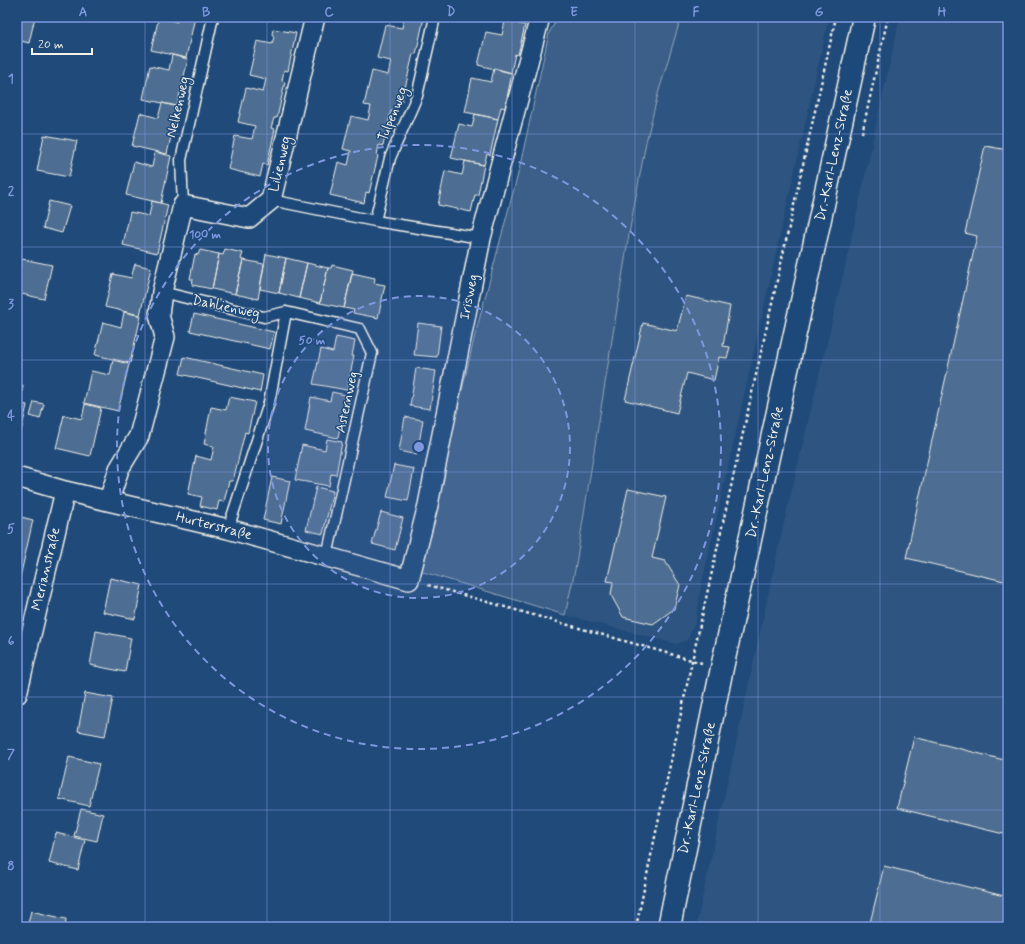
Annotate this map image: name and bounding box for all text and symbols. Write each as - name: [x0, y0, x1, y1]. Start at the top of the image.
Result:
- text: A: [79, 4, 87, 21]
- text: B: [202, 4, 211, 21]
- text: C: [324, 4, 334, 21]
- text: D: [447, 4, 456, 21]
- text: E: [570, 4, 578, 21]
- text: F: [693, 4, 700, 21]
- text: G: [815, 4, 824, 21]
- text: H: [938, 4, 947, 21]
- scale bar: [32, 30, 92, 56]
- text: 20 m: [38, 37, 64, 53]
- text: 1: [8, 71, 14, 88]
- street label: Nelkenweg: [162, 75, 195, 140]
- street label: Tulpenweg: [374, 84, 413, 144]
- street label: Dr.-Karl-Lenz-Straße: [811, 87, 857, 223]
- street label: Lilienweg: [265, 134, 296, 194]
- text: 2: [8, 183, 15, 200]
- text: 100 m: [189, 227, 222, 243]
- street label: Irisweg: [456, 273, 482, 321]
- street label: Dahlienweg: [190, 291, 262, 324]
- text: 3: [8, 296, 14, 313]
- text: 50 m: [299, 333, 326, 349]
- street label: Asternweg: [332, 370, 362, 434]
- street label: Dr.-Karl-Lenz-Straße: [742, 404, 788, 540]
- text: 4: [7, 408, 15, 425]
- centre of rings: [412, 440, 426, 454]
- street label: Hurterstraße: [174, 508, 254, 544]
- text: 5: [7, 521, 15, 538]
- street label: Merianstraße: [28, 526, 64, 612]
- text: 6: [8, 633, 15, 650]
- street label: Dr.-Karl-Lenz-Straße: [674, 720, 720, 856]
- text: 7: [7, 746, 15, 763]
- text: 8: [7, 858, 15, 875]

